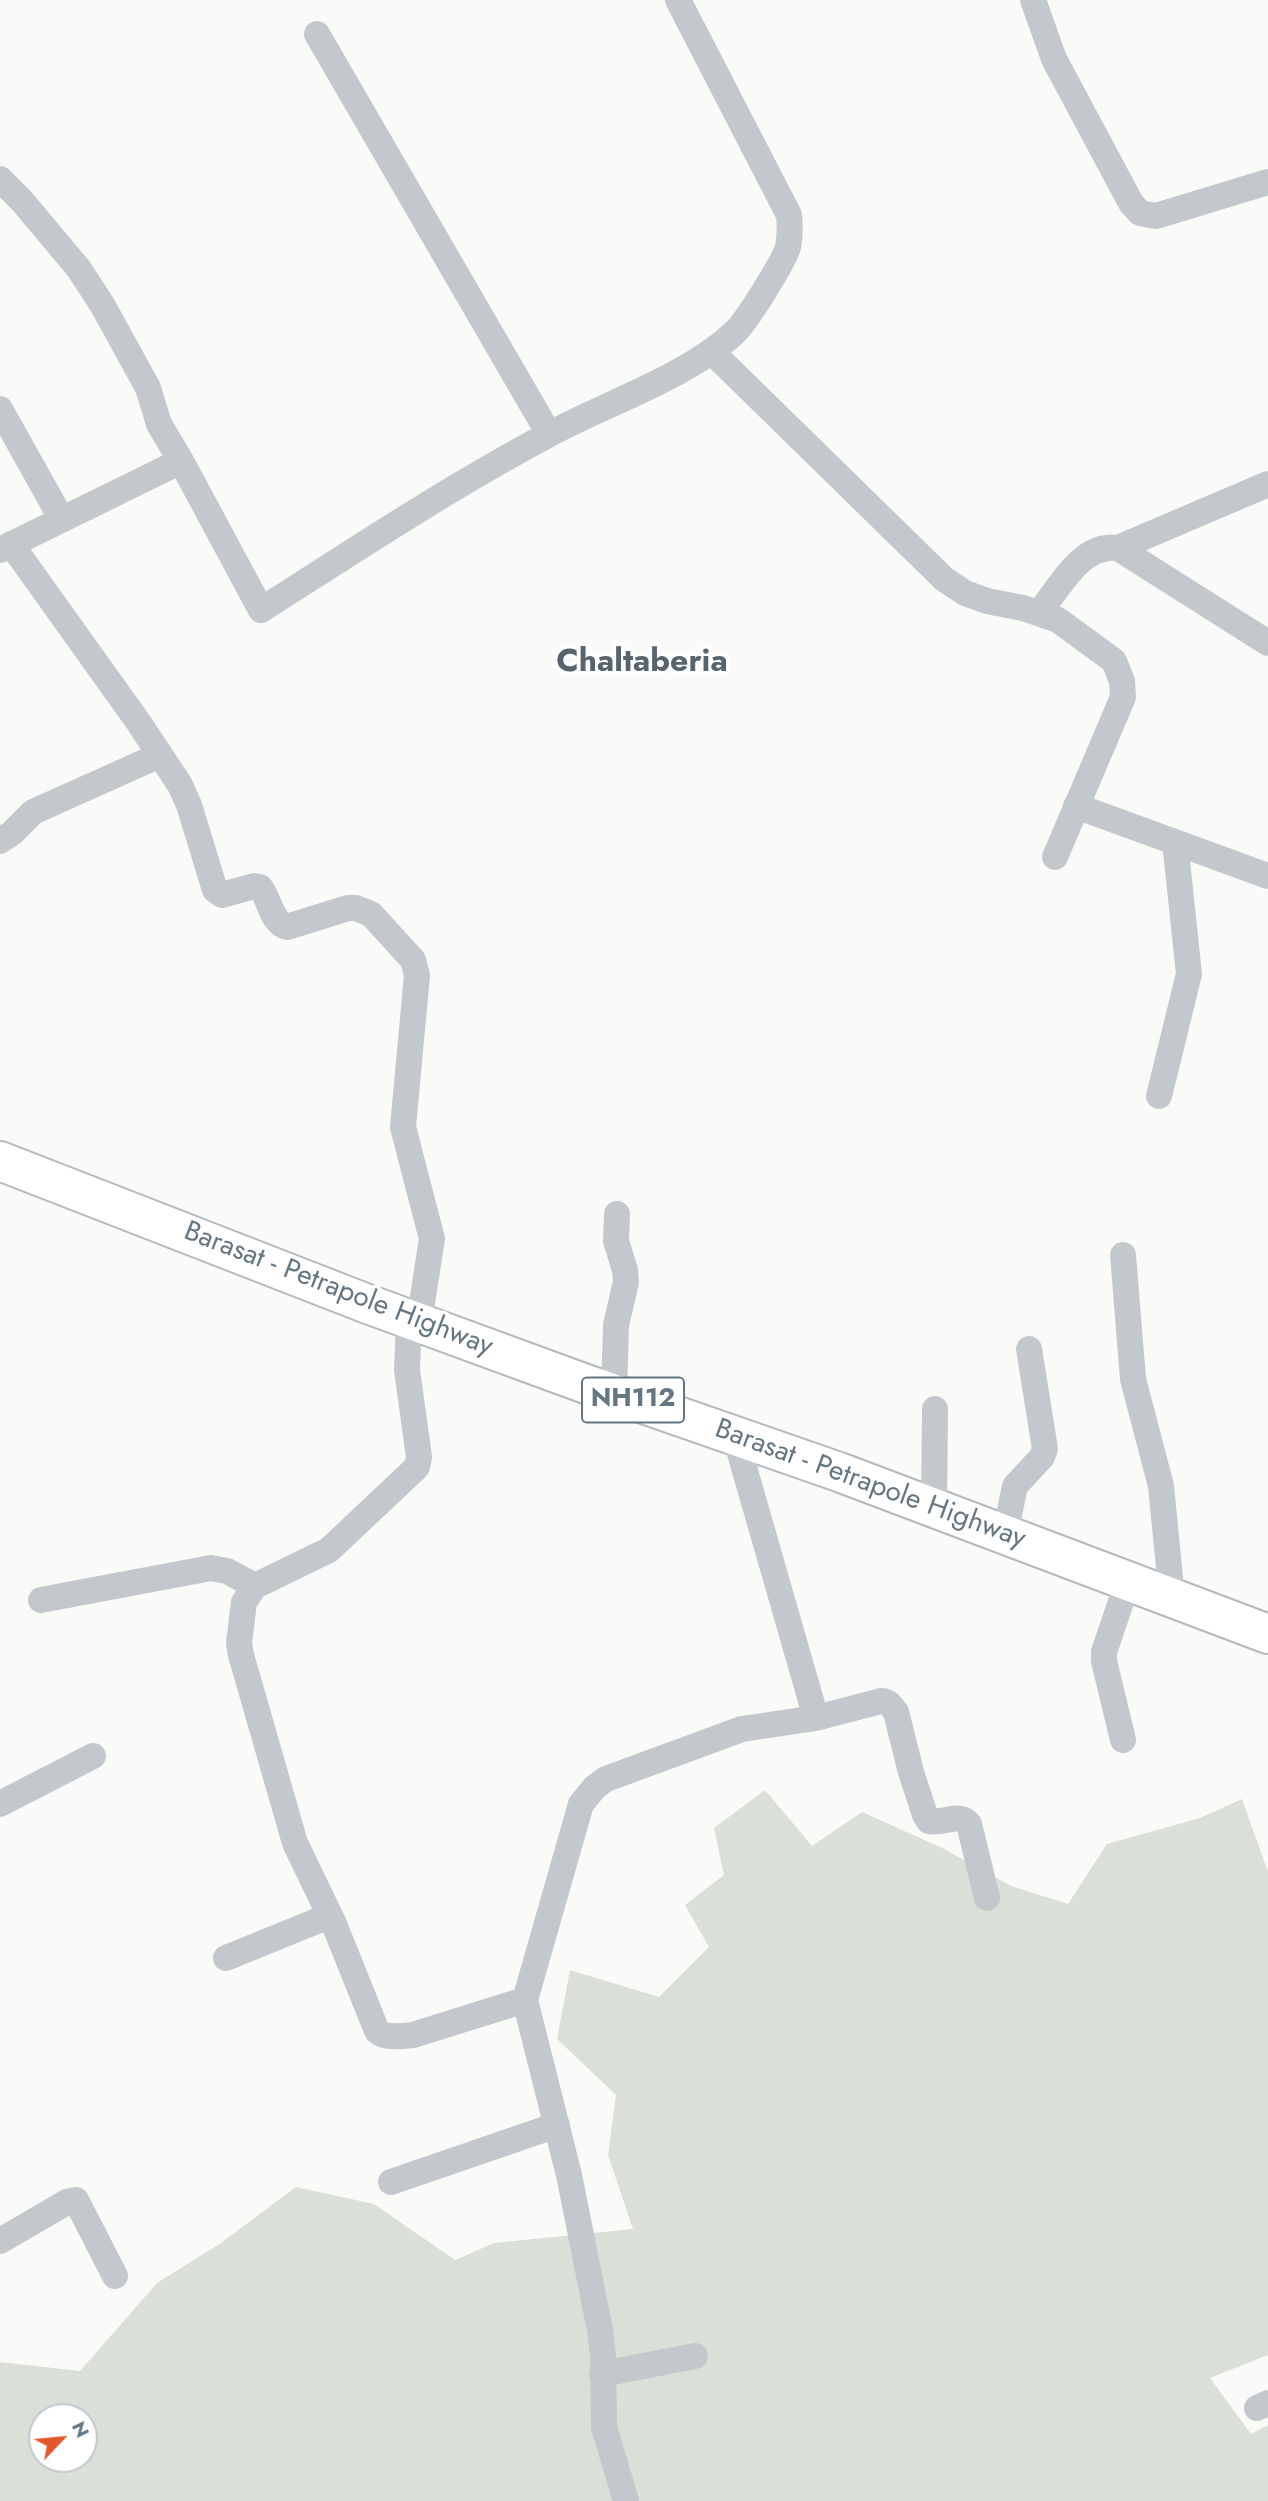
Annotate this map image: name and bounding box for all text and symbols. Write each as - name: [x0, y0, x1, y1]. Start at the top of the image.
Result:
- district label: Chaltaberia: [556, 644, 728, 682]
- street label: Barasat - Petrapole Highway: [179, 1216, 497, 1364]
- road number: NH112: [582, 1378, 684, 1422]
- street label: Barasat - Petrapole Highway: [710, 1413, 1030, 1557]
- north arrow: [28, 2403, 98, 2473]
- text: N: [65, 2417, 96, 2442]

